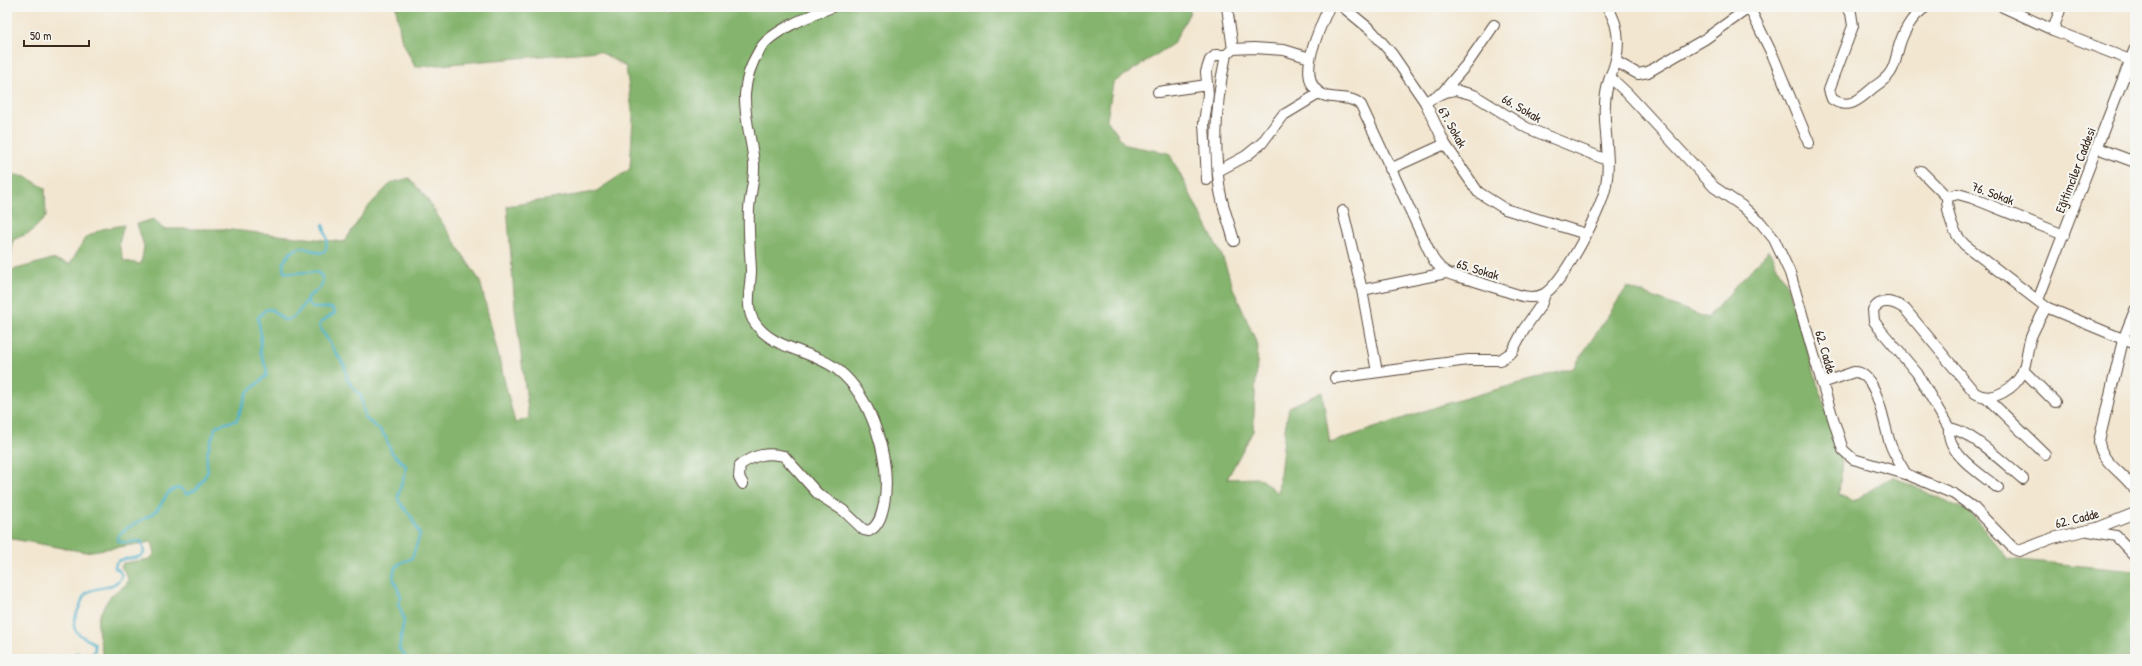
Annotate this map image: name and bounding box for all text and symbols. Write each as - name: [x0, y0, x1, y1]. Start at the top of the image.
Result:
- scale bar: [24, 22, 89, 48]
- text: 50 m: [30, 27, 51, 44]
- street label: 66. Sokak: [1499, 89, 1546, 127]
- street label: 67. Sokak: [1434, 103, 1472, 151]
- street label: Eğitimciler Caddesi: [2050, 124, 2100, 216]
- street label: 76. Sokak: [1969, 177, 2018, 209]
- street label: 65. Sokak: [1455, 254, 1502, 284]
- street label: 62. Cadde: [1811, 328, 1841, 376]
- street label: 62. Cadde: [2053, 504, 2101, 532]

